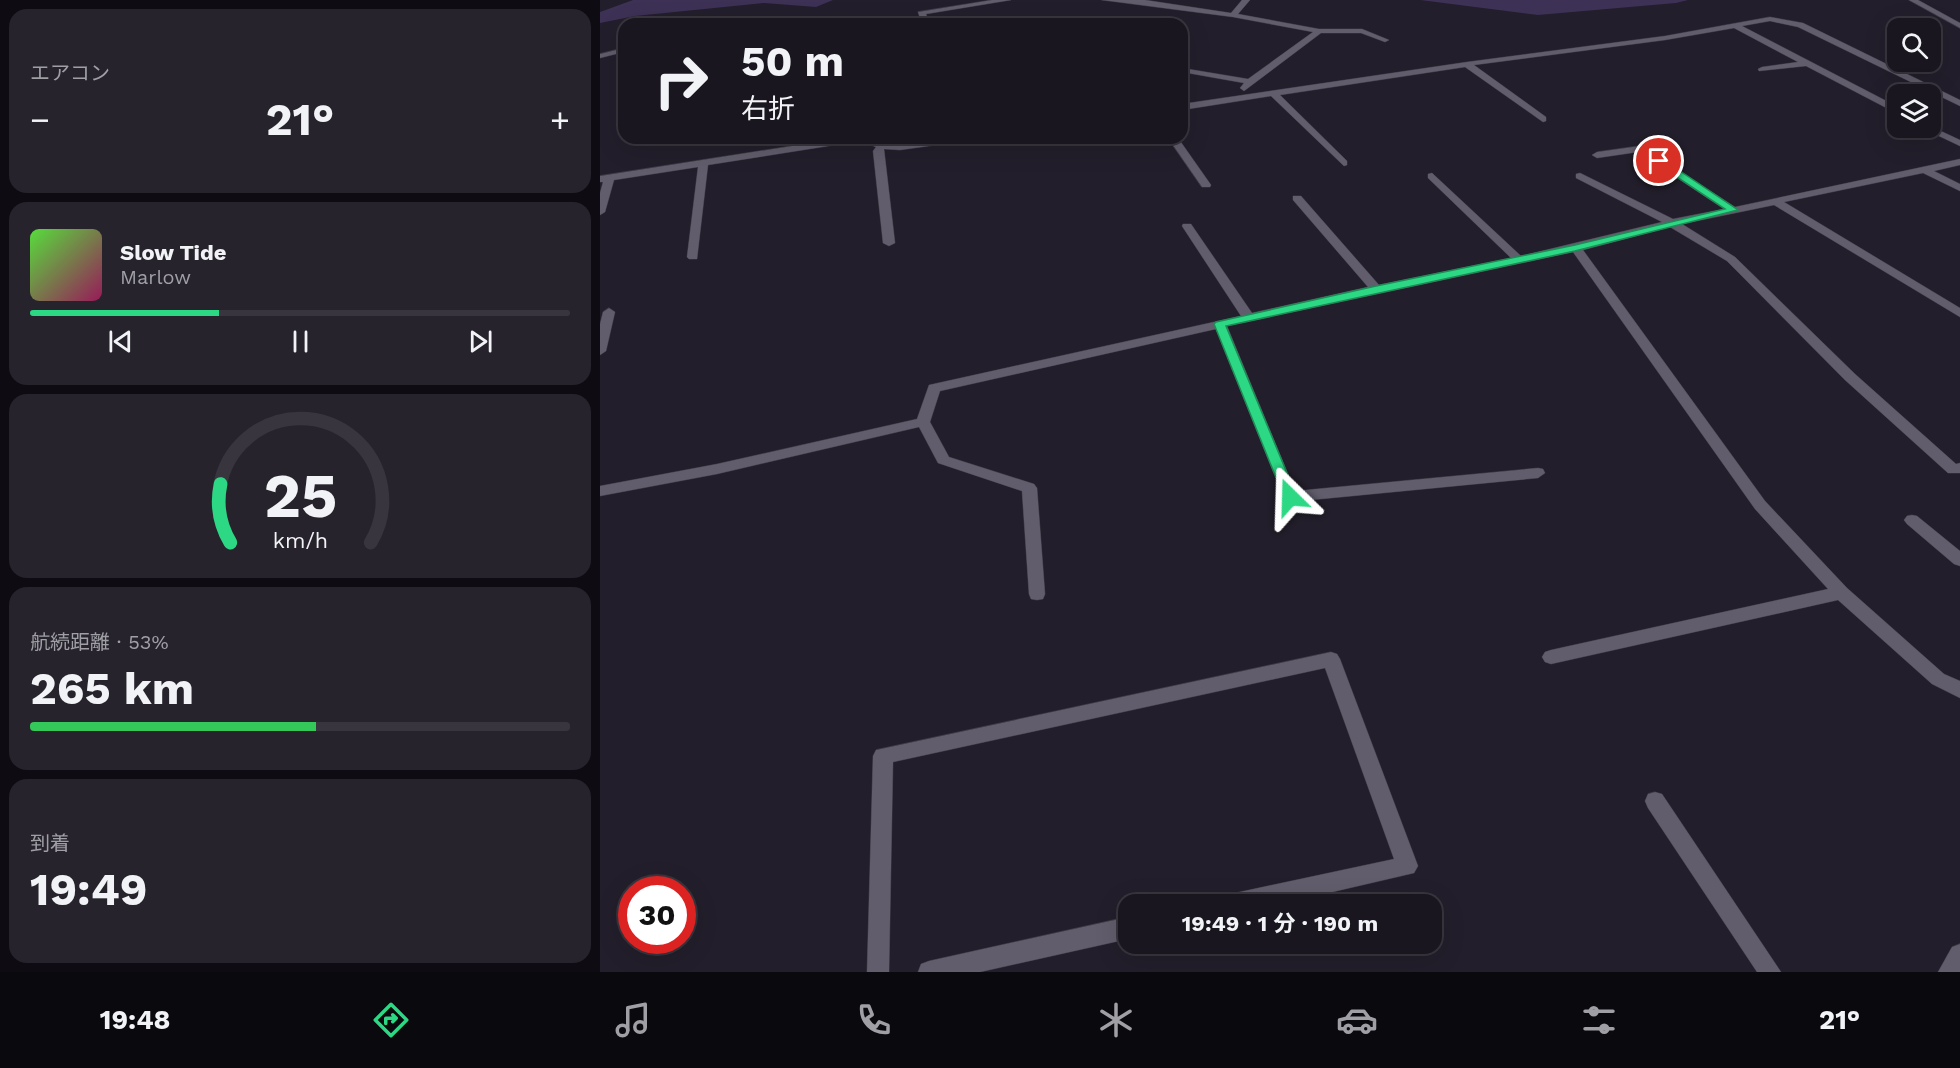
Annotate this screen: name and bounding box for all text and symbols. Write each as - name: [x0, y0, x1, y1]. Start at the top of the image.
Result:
- map controls: [1887, 18, 1941, 138]
- button: search: [1887, 18, 1941, 72]
- text: 50 m: [741, 37, 844, 86]
- icon: right: [642, 42, 720, 120]
- text: エアコン: [30, 61, 110, 85]
- button: layers: [1887, 84, 1941, 138]
- text: 21°: [266, 93, 334, 146]
- text: 右折: [741, 93, 795, 125]
- text: −: [30, 100, 50, 139]
- text: +: [550, 100, 570, 139]
- pin: [1633, 135, 1684, 186]
- icon: arrive: [1642, 144, 1675, 177]
- text: Slow Tide: [120, 240, 227, 265]
- text: Marlow: [120, 265, 191, 289]
- icon: previous: [104, 325, 137, 358]
- icon: pause: [284, 325, 317, 358]
- icon: next: [464, 325, 497, 358]
- text: 25: [263, 459, 337, 532]
- position arrow: [1258, 465, 1322, 529]
- text: km/h: [272, 528, 328, 553]
- text: 航続距離 · 53%: [30, 630, 169, 654]
- text: 265 km: [30, 662, 194, 715]
- text: 到着: [30, 831, 70, 855]
- text: 19:49: [30, 863, 148, 916]
- speed limit sign: 30: [618, 876, 696, 954]
- text: 19:49 · 1 分 · 190 m: [1182, 911, 1378, 936]
- icon: directions: [370, 999, 412, 1041]
- icon: music: [612, 999, 654, 1041]
- icon: phone: [853, 999, 895, 1041]
- icon: climate: [1095, 999, 1137, 1041]
- icon: car: [1336, 999, 1378, 1041]
- icon: filters: [1578, 999, 1620, 1041]
- text: 19:48: [100, 1004, 171, 1036]
- text: 21°: [1819, 1004, 1860, 1036]

